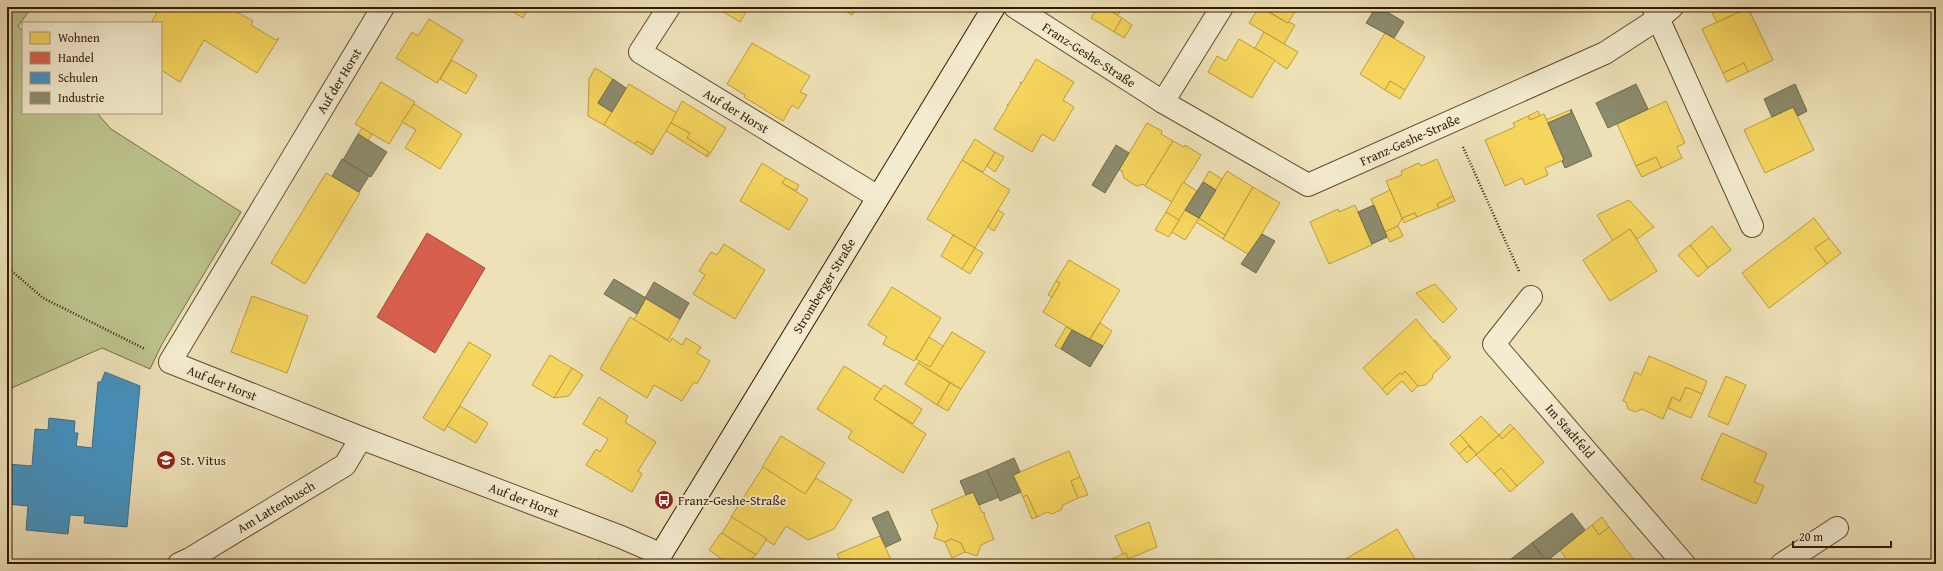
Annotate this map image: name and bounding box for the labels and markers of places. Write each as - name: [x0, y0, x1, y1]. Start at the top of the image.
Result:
- school or university icon: St. Vitus: [155, 449, 177, 471]
- place label: St. Vitus: [180, 451, 226, 470]
- bus stop icon: Franz-Geshe-Straße: [653, 489, 675, 511]
- place label: Franz-Geshe-Straße: [678, 491, 786, 510]

